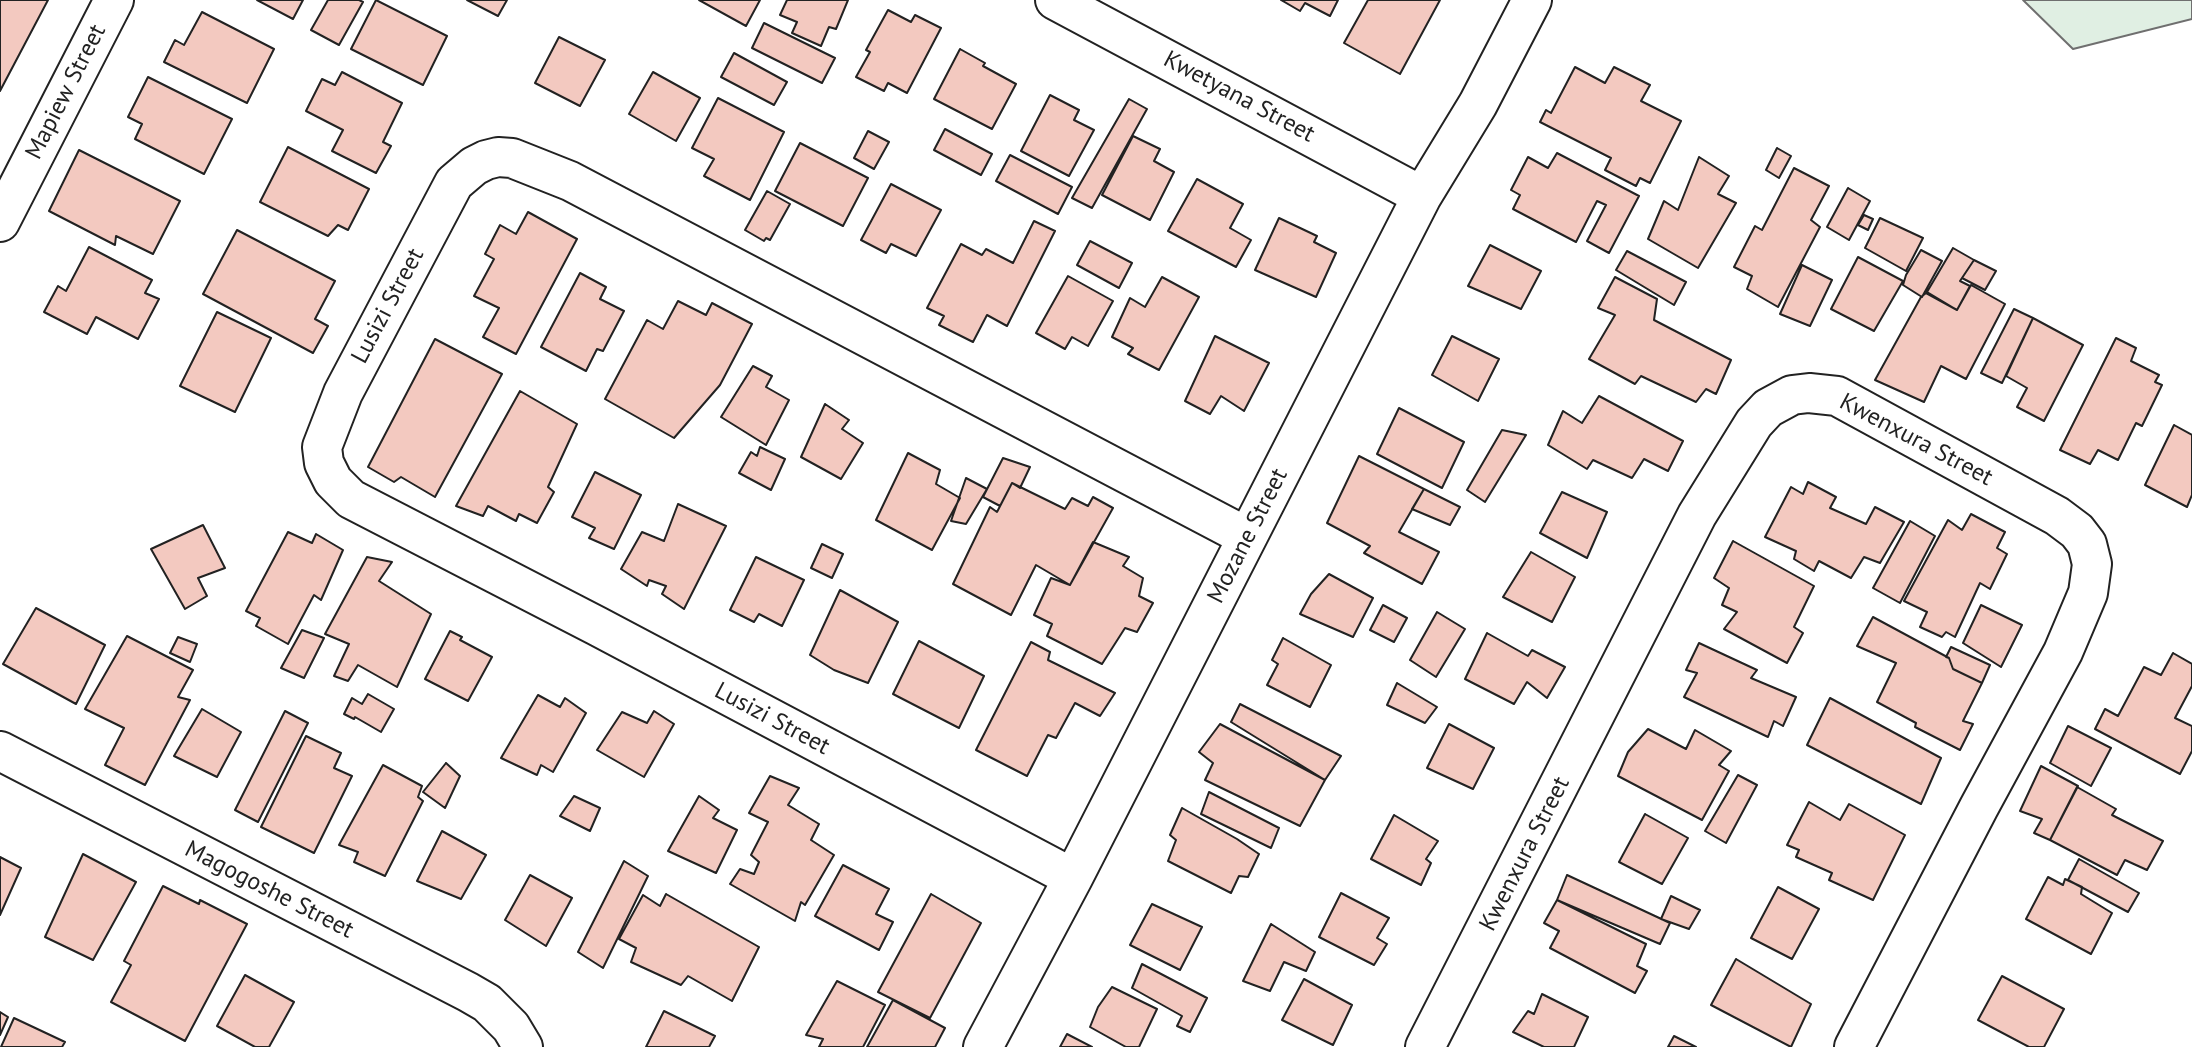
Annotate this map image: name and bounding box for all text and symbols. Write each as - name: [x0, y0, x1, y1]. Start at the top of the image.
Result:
- street label: Mapiew Street: [20, 20, 112, 164]
- street label: Kwetyana Street: [1159, 45, 1319, 149]
- street label: Lusizi Street: [346, 243, 430, 369]
- street label: Kwenxura Street: [1835, 388, 1997, 492]
- street label: Mozane Street: [1202, 464, 1294, 608]
- street label: Lusizi Street: [709, 677, 835, 761]
- street label: Kwenxura Street: [1474, 772, 1576, 936]
- street label: Magogoshe Street: [180, 835, 358, 945]

